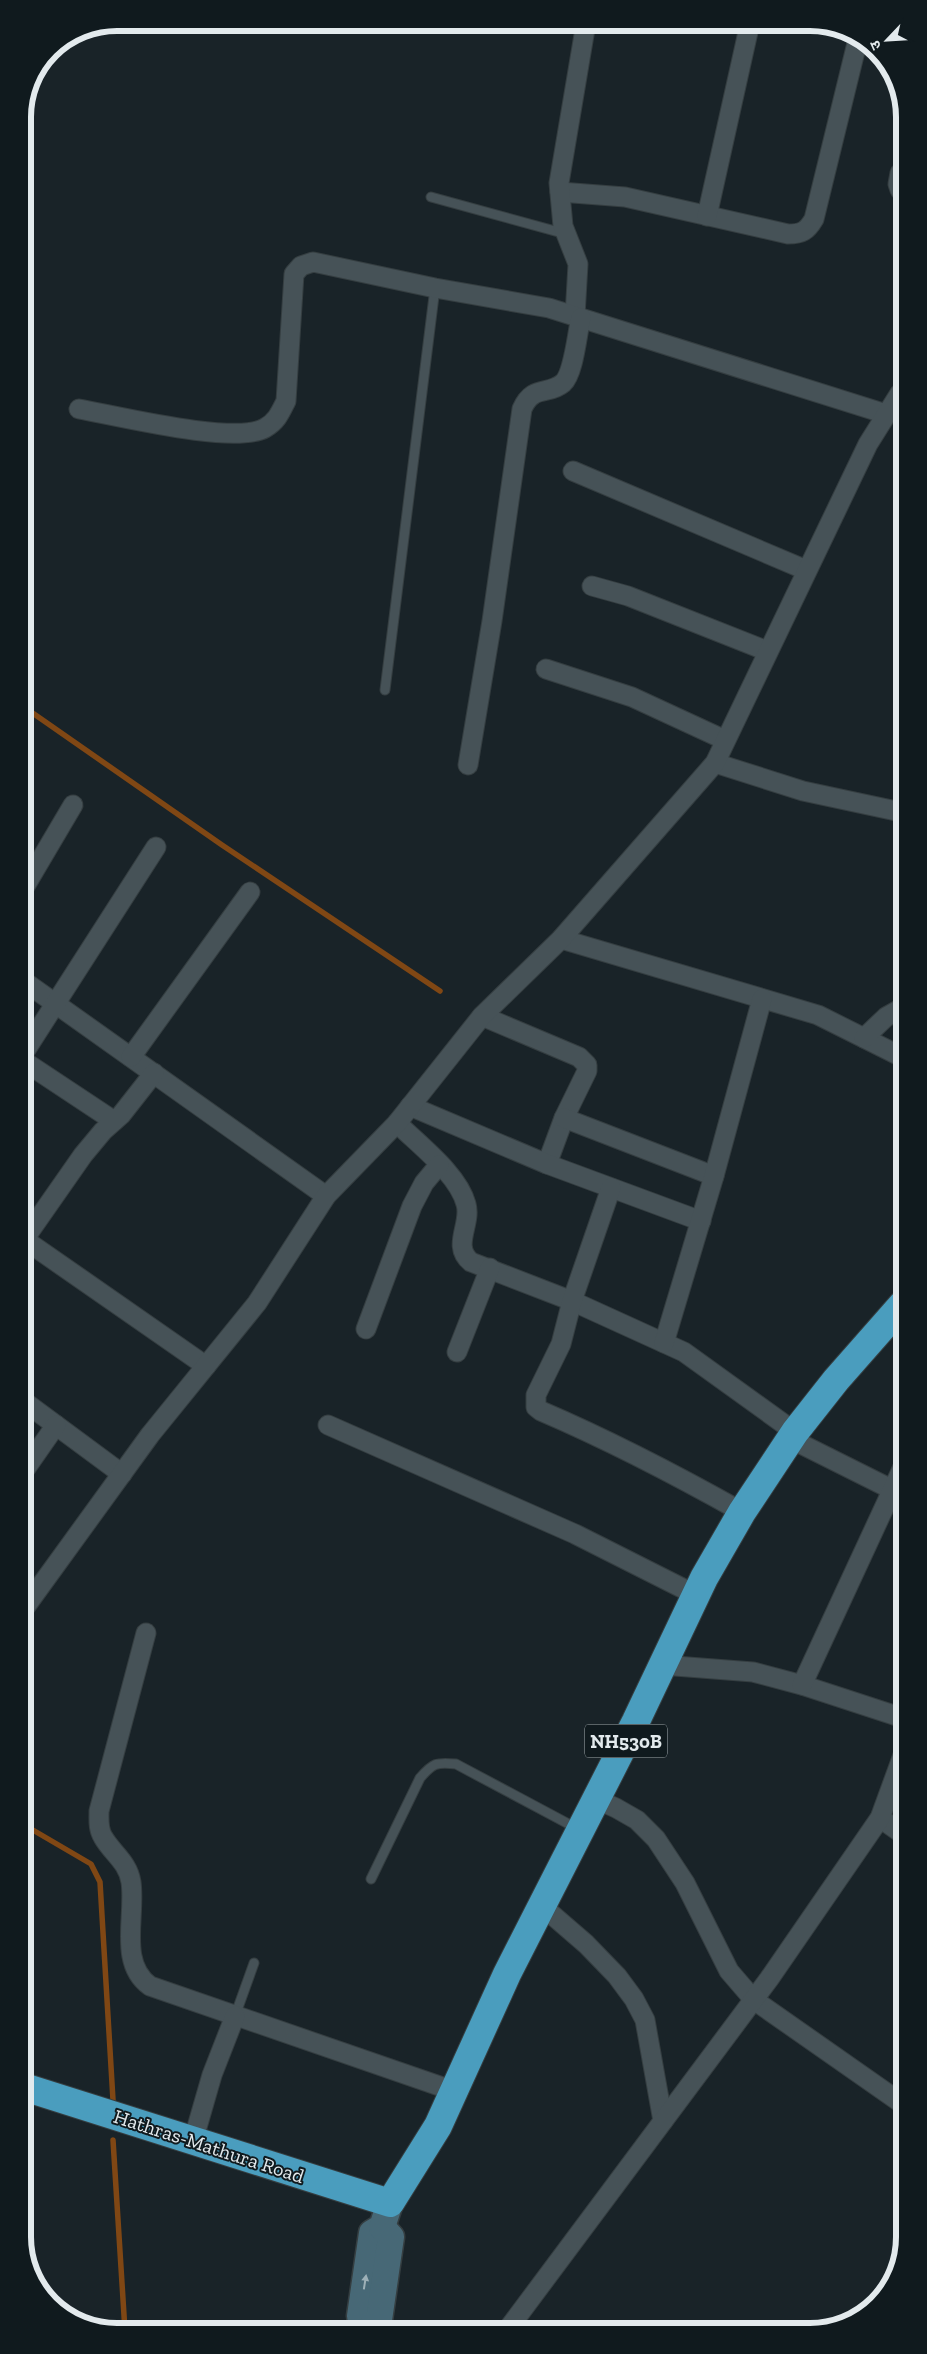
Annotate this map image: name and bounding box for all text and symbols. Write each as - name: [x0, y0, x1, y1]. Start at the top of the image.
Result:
- north arrow: [862, 15, 912, 65]
- text: उ: [866, 37, 885, 53]
- road number: NH530B: [585, 1724, 667, 1758]
- street label: Hathras-Mathura Road: [111, 2104, 307, 2188]
- one-way arrow: [361, 2274, 369, 2290]

